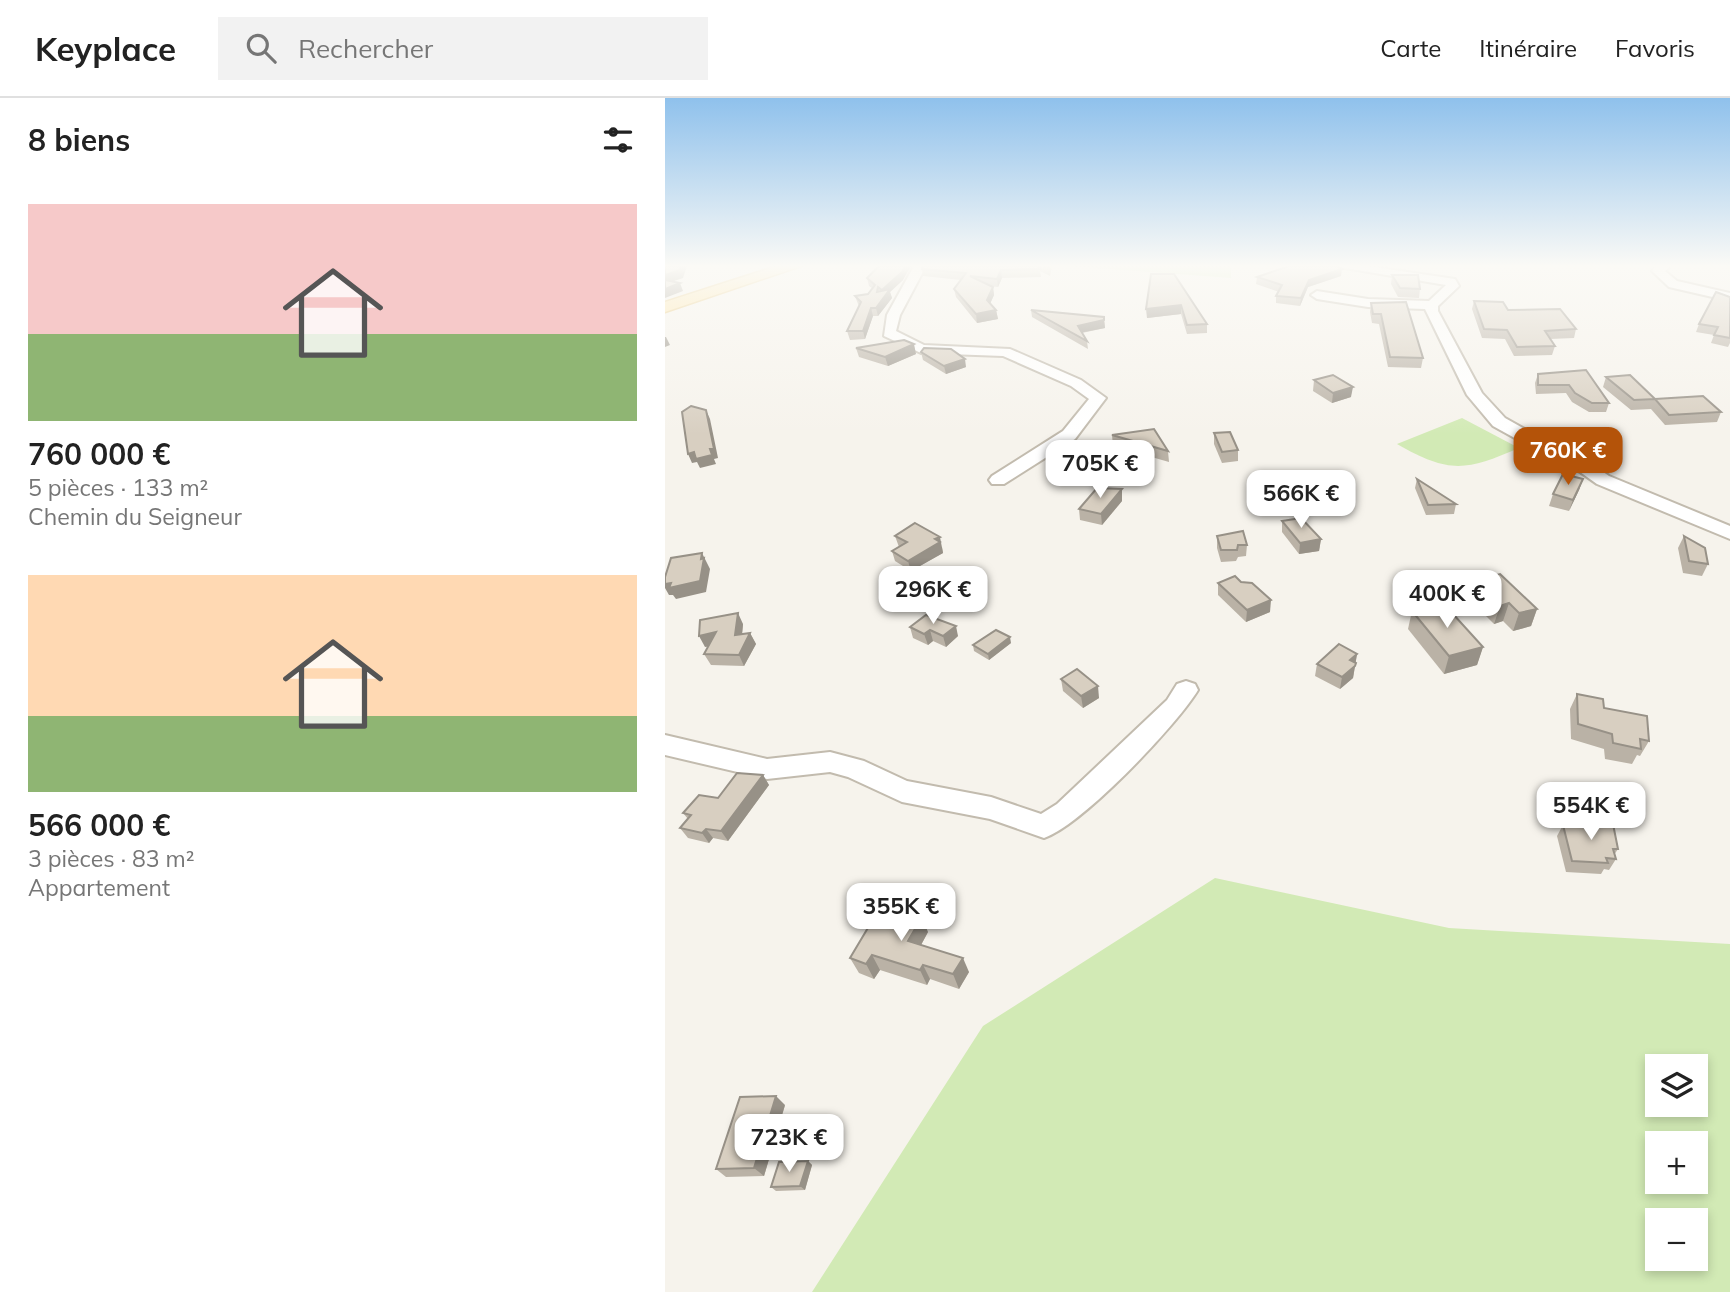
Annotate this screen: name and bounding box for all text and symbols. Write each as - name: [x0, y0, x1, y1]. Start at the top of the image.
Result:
- search box: [218, 17, 708, 80]
- text: Keyplace: [35, 28, 176, 69]
- icon: search: [242, 29, 280, 67]
- text: Rechercher: [298, 32, 433, 65]
- text: Carte: [1380, 33, 1441, 63]
- text: Itinéraire: [1479, 33, 1577, 63]
- text: Favoris: [1615, 33, 1695, 63]
- text: 8 biens: [28, 121, 130, 159]
- icon: filters: [599, 121, 637, 159]
- icon: home: [270, 250, 396, 376]
- pin: 760K €: [1511, 428, 1625, 487]
- text: 760 000 €: [28, 435, 170, 473]
- text: 760K €: [1530, 435, 1606, 464]
- pin: 705K €: [1043, 440, 1157, 500]
- text: 705K €: [1062, 448, 1138, 477]
- pin: 566K €: [1244, 470, 1358, 530]
- text: 5 pièces · 133 m²: [28, 473, 208, 502]
- text: 566K €: [1263, 478, 1339, 507]
- text: Chemin du Seigneur: [28, 502, 242, 531]
- pin: 296K €: [876, 566, 990, 626]
- pin: 400K €: [1390, 570, 1504, 630]
- text: 296K €: [895, 574, 971, 603]
- text: 400K €: [1409, 578, 1485, 607]
- icon: home: [270, 621, 396, 747]
- pin: 554K €: [1534, 782, 1648, 842]
- text: 554K €: [1553, 790, 1629, 819]
- text: 566 000 €: [28, 806, 170, 844]
- text: 3 pièces · 83 m²: [28, 844, 195, 873]
- text: Appartement: [28, 873, 170, 902]
- pin: 355K €: [844, 884, 958, 943]
- text: 355K €: [863, 891, 939, 920]
- map controls: [1645, 1054, 1708, 1271]
- button: layers: [1645, 1054, 1708, 1117]
- pin: 723K €: [732, 1114, 846, 1174]
- text: 723K €: [751, 1122, 827, 1151]
- button: +: [1645, 1131, 1708, 1194]
- button: −: [1645, 1208, 1708, 1271]

